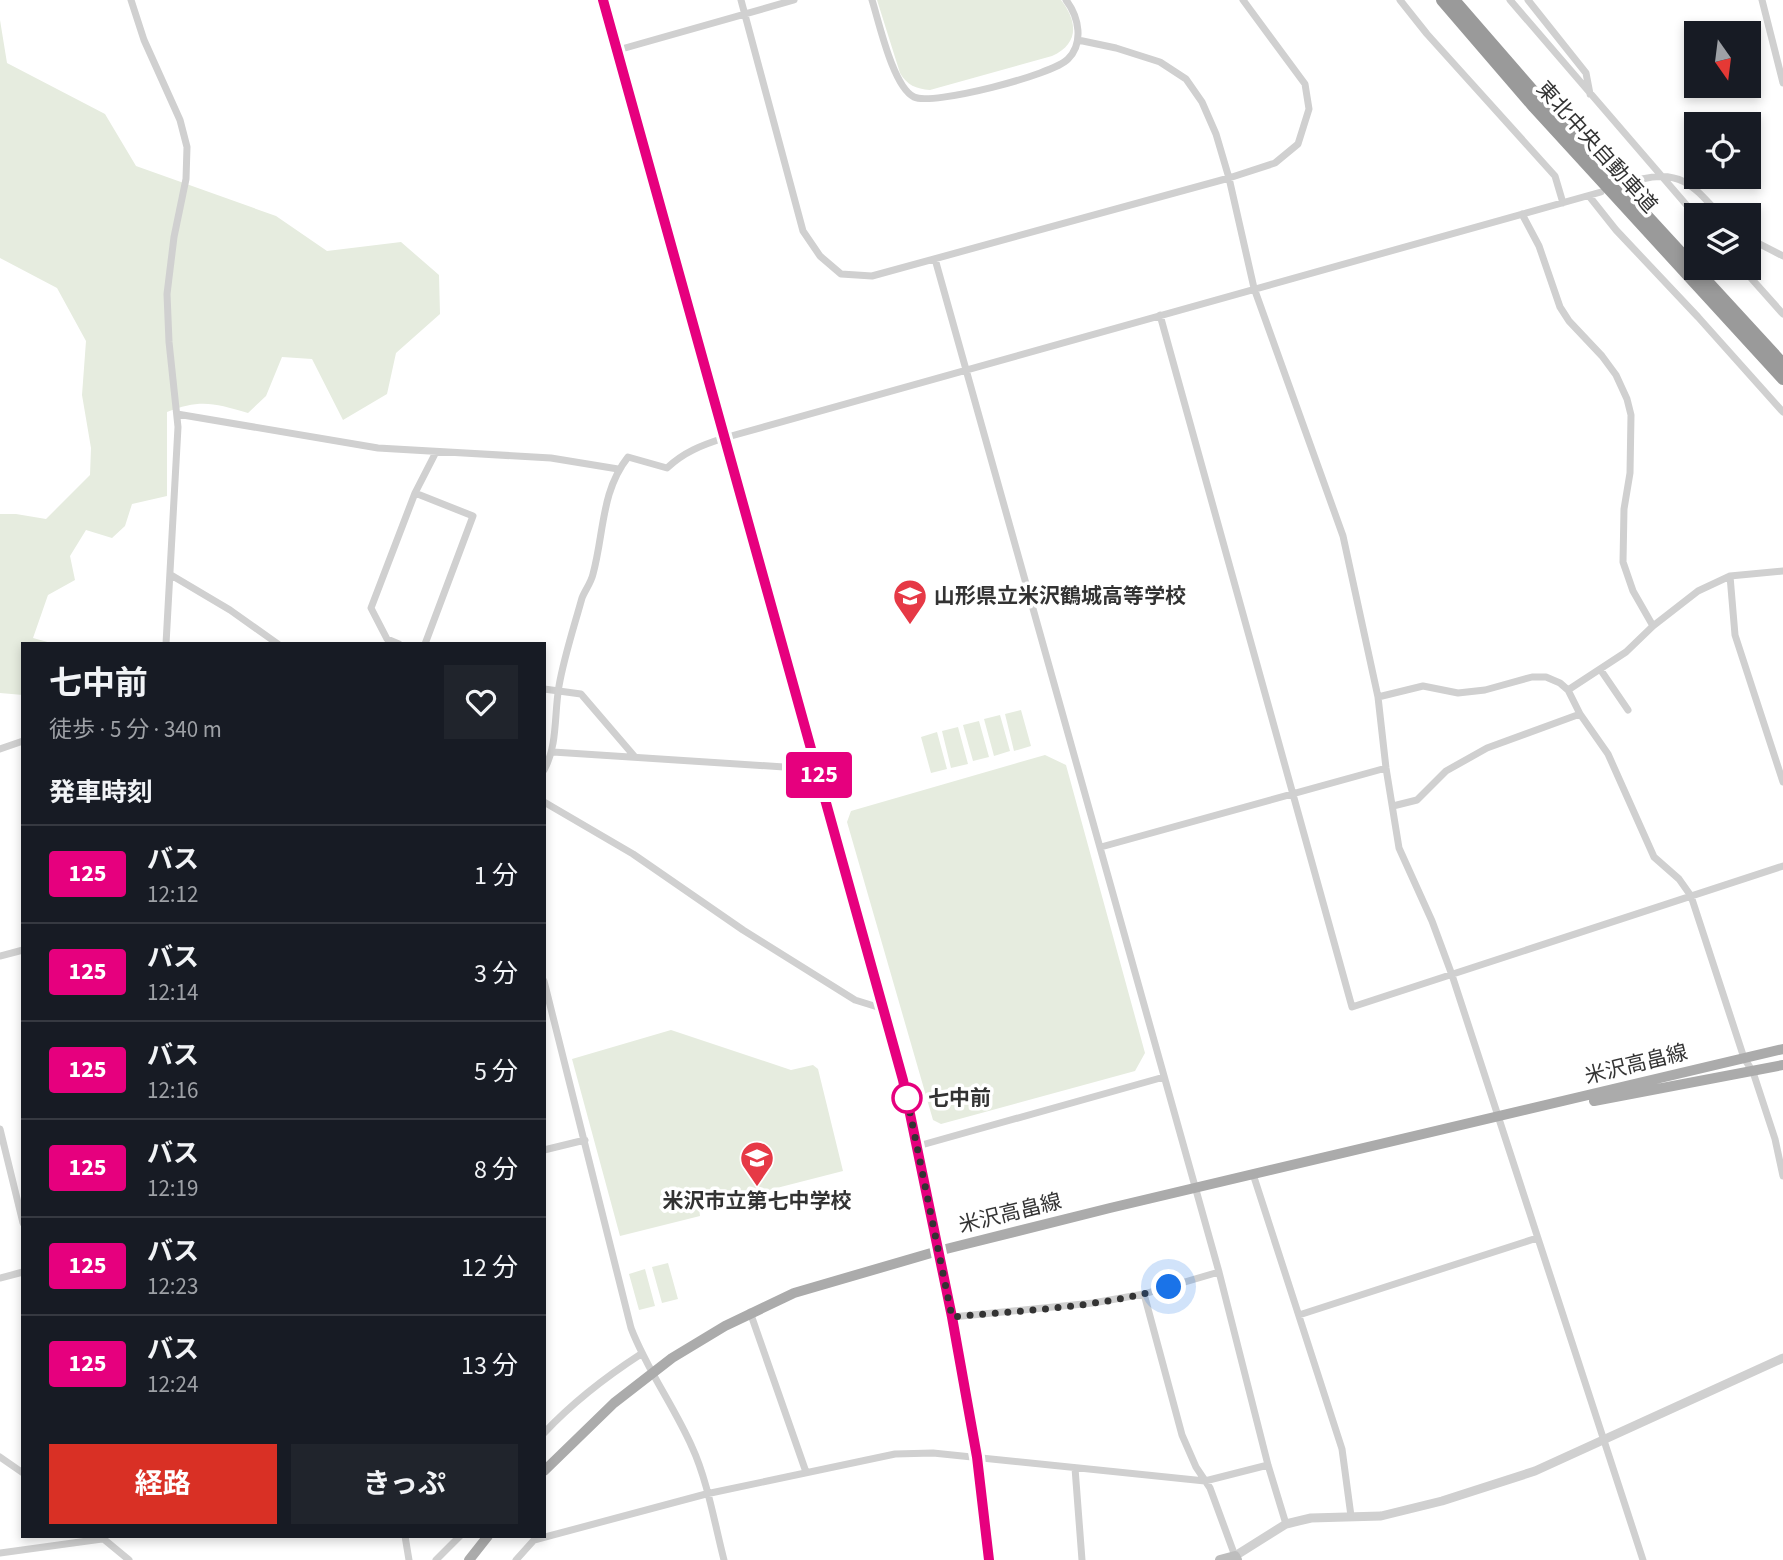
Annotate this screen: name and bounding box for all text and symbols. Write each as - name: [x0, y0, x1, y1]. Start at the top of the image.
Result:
- north arrow: [1684, 21, 1760, 98]
- map controls: [1684, 21, 1761, 280]
- street label: 東北中央自動車道: [1530, 75, 1664, 219]
- button: locate: [1684, 112, 1761, 189]
- button: layers: [1684, 203, 1761, 280]
- school or university icon: 山形県立米沢鶴城高等学校: [891, 577, 929, 626]
- place label: 山形県立米沢鶴城高等学校: [934, 581, 1186, 611]
- text: 七中前: [49, 660, 148, 707]
- button: heart: [444, 665, 518, 739]
- text: 徒歩 · 5 分 · 340 m: [49, 713, 222, 746]
- line badge: 125: [779, 752, 859, 798]
- text: 125: [800, 757, 838, 792]
- text: 発車時刻: [49, 774, 153, 811]
- text: バス: [147, 841, 199, 878]
- text: 125: [68, 856, 107, 891]
- text: 1 分: [474, 857, 518, 894]
- text: 12:12: [147, 878, 198, 911]
- text: バス: [147, 939, 199, 976]
- text: 125: [68, 954, 107, 989]
- text: 3 分: [474, 955, 518, 992]
- text: 12:14: [147, 976, 198, 1009]
- text: バス: [147, 1037, 199, 1074]
- street label: 米沢高畠線: [1581, 1037, 1691, 1091]
- text: 125: [68, 1052, 107, 1087]
- text: 5 分: [474, 1053, 518, 1090]
- text: 12:16: [147, 1074, 198, 1107]
- marker: 七中前: [892, 1083, 922, 1113]
- place label: 七中前: [928, 1083, 991, 1113]
- text: バス: [147, 1135, 199, 1172]
- school or university icon: 米沢市立第七中学校: [738, 1139, 776, 1188]
- text: 125: [68, 1150, 107, 1185]
- text: 8 分: [474, 1151, 518, 1188]
- text: 12:19: [147, 1172, 198, 1205]
- place label: 米沢市立第七中学校: [663, 1186, 852, 1216]
- street label: 米沢高畠線: [955, 1186, 1065, 1240]
- text: バス: [147, 1233, 199, 1270]
- text: 125: [68, 1248, 107, 1283]
- text: 12 分: [461, 1249, 518, 1286]
- your location: [1151, 1269, 1186, 1304]
- text: 12:23: [147, 1270, 198, 1303]
- text: バス: [147, 1331, 199, 1368]
- text: 125: [68, 1346, 107, 1381]
- text: 13 分: [461, 1347, 518, 1384]
- text: 12:24: [147, 1368, 198, 1401]
- button: 経路: [49, 1444, 277, 1524]
- button: きっぷ: [291, 1444, 518, 1524]

